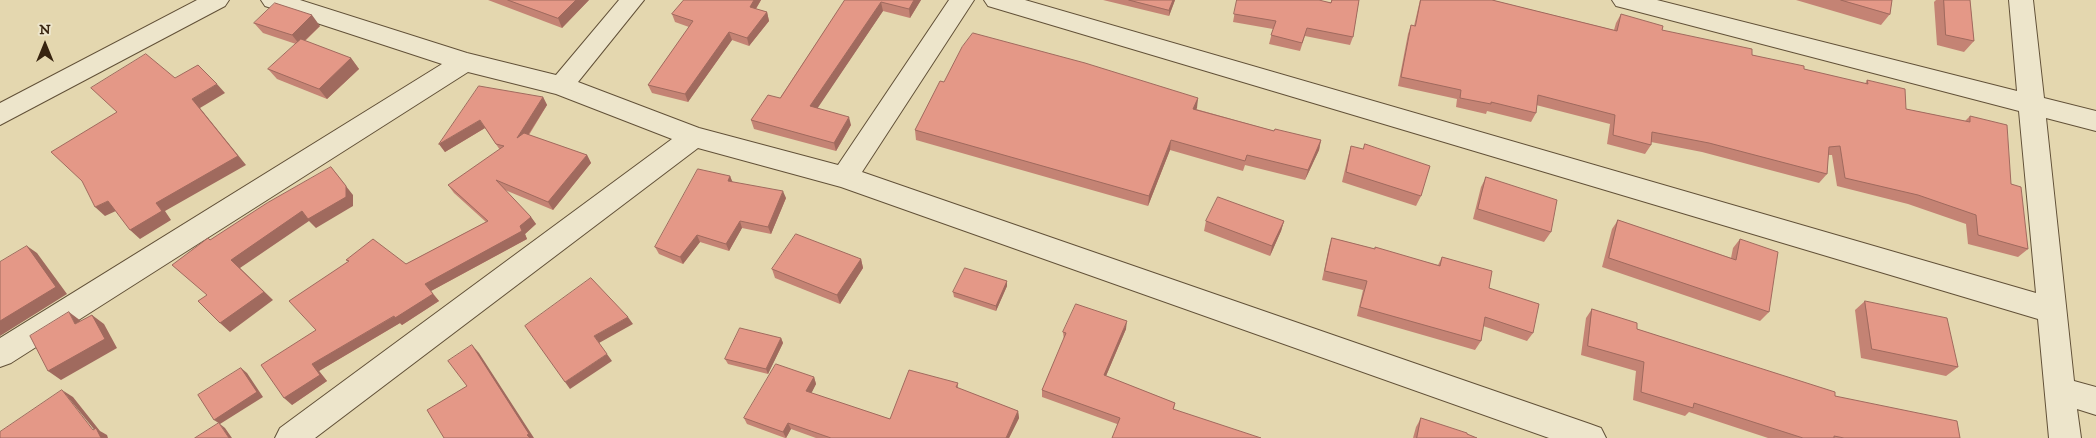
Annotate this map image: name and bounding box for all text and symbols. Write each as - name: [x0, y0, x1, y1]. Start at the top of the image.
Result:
- north arrow: [20, 20, 70, 70]
- text: N: [39, 21, 51, 39]

